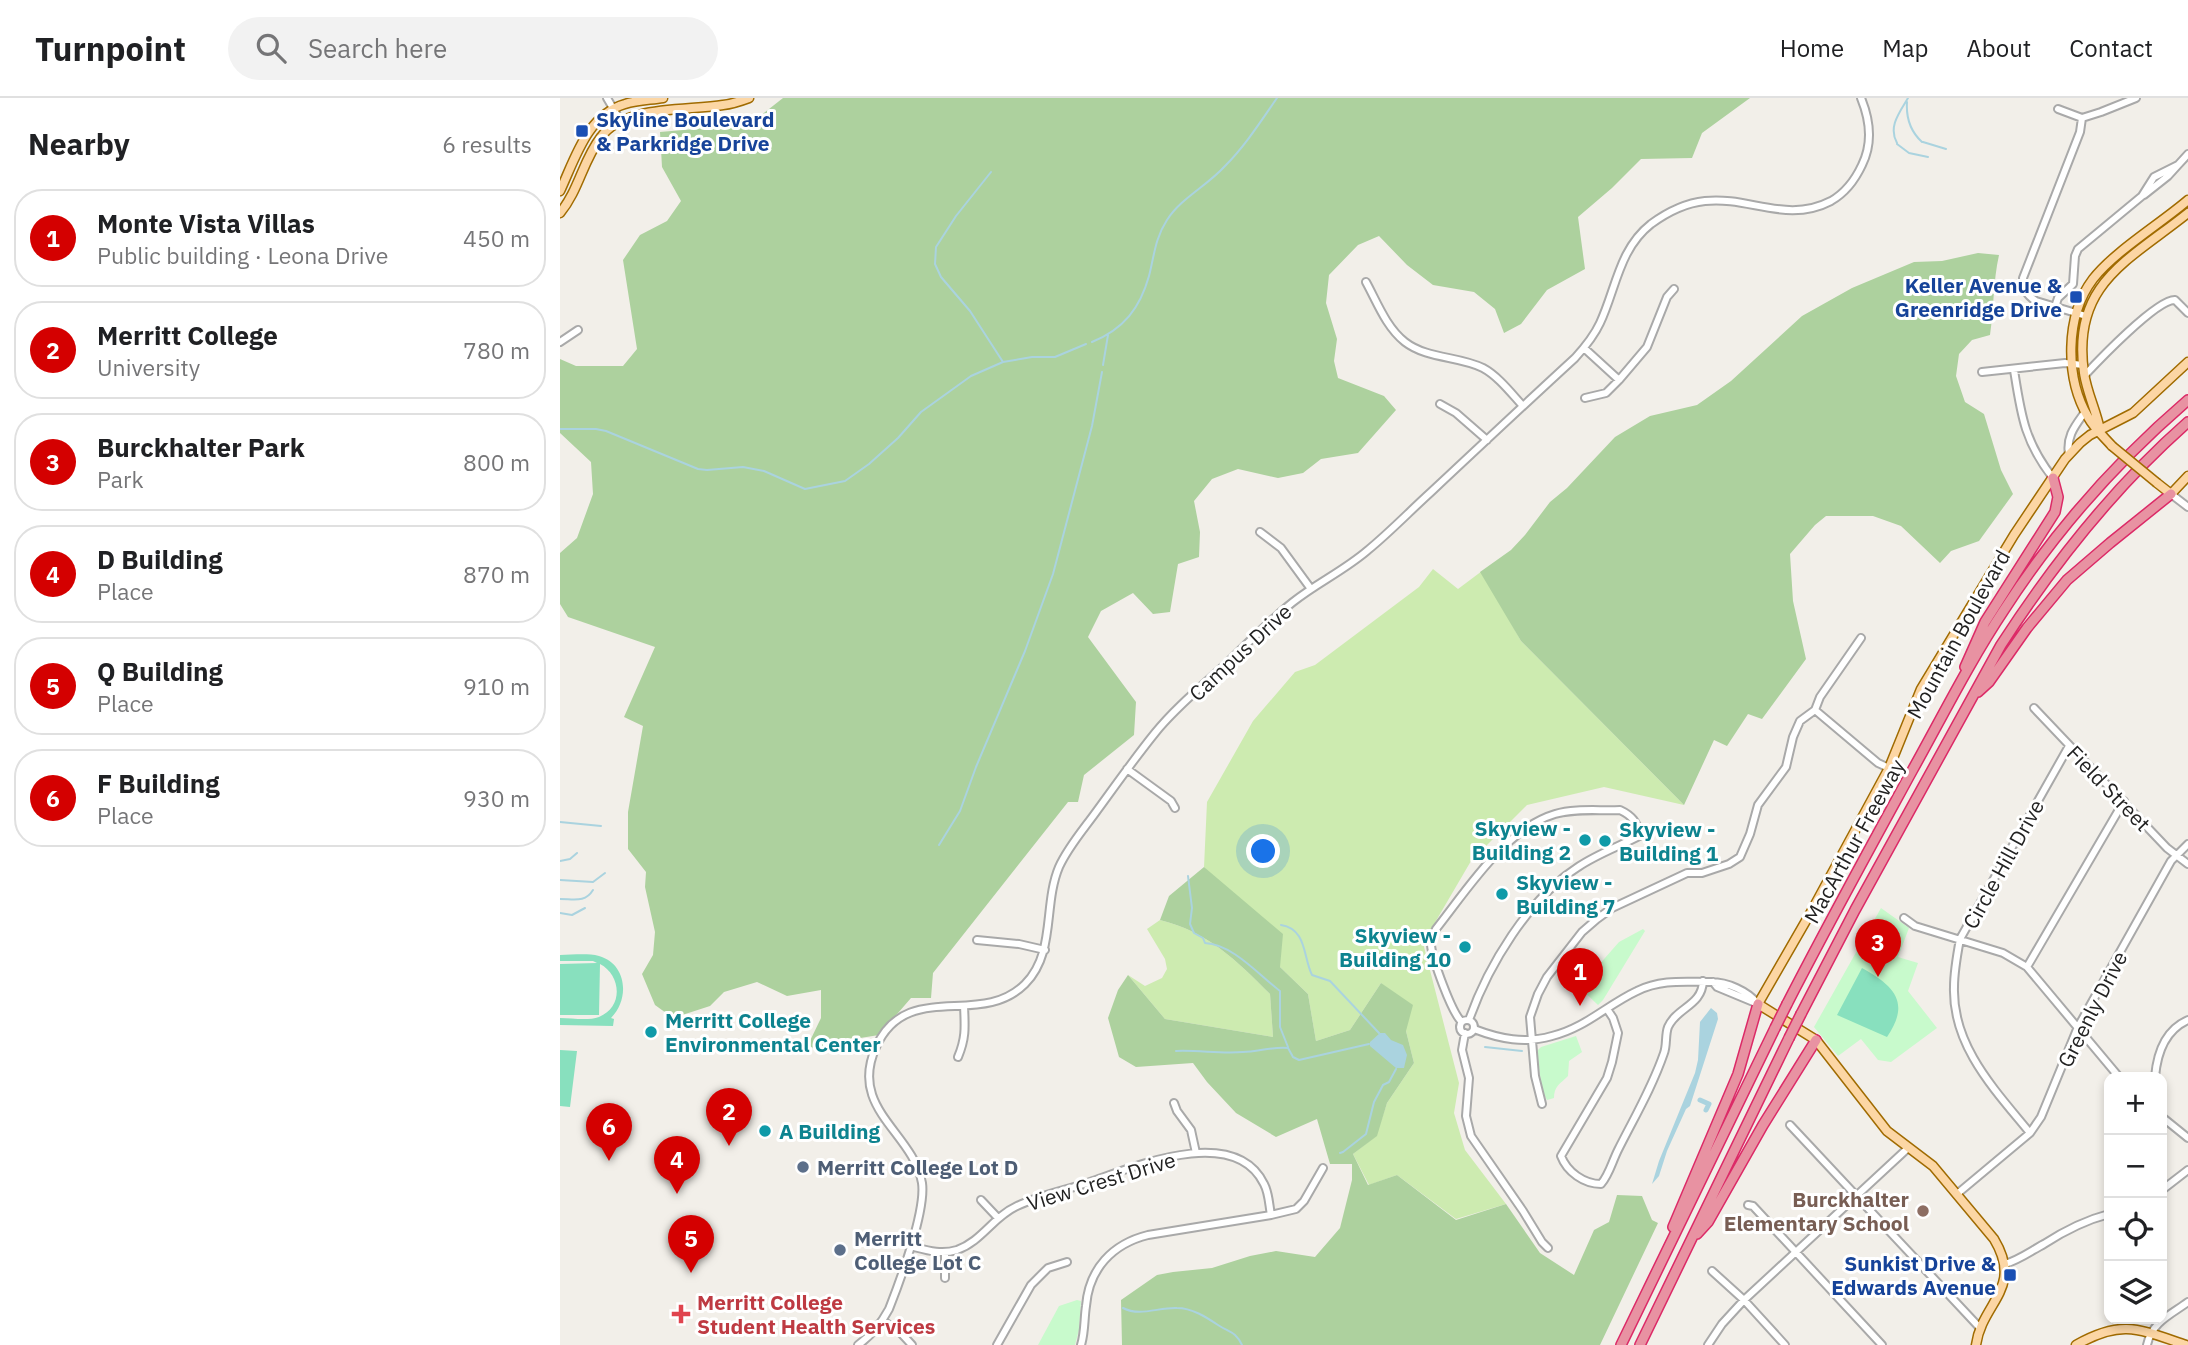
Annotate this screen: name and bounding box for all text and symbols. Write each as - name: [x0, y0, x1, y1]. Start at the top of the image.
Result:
- search box: [228, 17, 718, 80]
- text: Turnpoint: [35, 27, 186, 70]
- icon: search: [252, 29, 290, 67]
- text: Search here: [308, 31, 447, 65]
- text: Home: [1780, 32, 1844, 64]
- text: Map: [1882, 32, 1928, 64]
- text: About: [1966, 32, 2031, 64]
- text: Contact: [2069, 32, 2153, 64]
- place label: Skyline Boulevard & Parkridge Drive: [596, 105, 775, 157]
- marker: Skyline Boulevard & Parkridge Drive: [574, 123, 590, 139]
- text: Nearby: [28, 124, 130, 163]
- text: 6 results: [442, 129, 532, 159]
- text: Monte Vista Villas: [97, 206, 315, 240]
- text: 1: [46, 223, 60, 253]
- text: 450 m: [463, 223, 530, 253]
- text: Public building · Leona Drive: [97, 240, 388, 270]
- place label: Keller Avenue & Greenridge Drive: [1895, 271, 2063, 323]
- marker: Keller Avenue & Greenridge Drive: [2068, 289, 2084, 305]
- text: Merritt College: [97, 318, 278, 352]
- text: 2: [46, 335, 60, 365]
- text: 780 m: [463, 335, 530, 365]
- text: University: [97, 352, 200, 382]
- text: Burckhalter Park: [97, 430, 305, 464]
- text: 3: [46, 447, 60, 477]
- text: 800 m: [463, 447, 530, 477]
- text: Park: [97, 464, 144, 494]
- text: D Building: [97, 542, 223, 576]
- street label: Mountain Boulevard: [1900, 545, 2016, 723]
- text: 4: [46, 559, 60, 589]
- text: 870 m: [463, 559, 530, 589]
- text: Place: [97, 576, 154, 606]
- street label: Campus Drive: [1183, 597, 1297, 707]
- text: Q Building: [97, 654, 223, 688]
- text: 5: [46, 671, 60, 701]
- text: 910 m: [463, 671, 530, 701]
- text: Place: [97, 688, 154, 718]
- street label: Field Street: [2061, 739, 2157, 837]
- street label: MacArthur Freeway: [1797, 753, 1911, 928]
- text: F Building: [97, 766, 220, 800]
- text: 6: [46, 783, 60, 813]
- text: 930 m: [463, 783, 530, 813]
- street label: Circle Hill Drive: [1956, 794, 2050, 934]
- text: Place: [97, 800, 154, 830]
- place label: Skyview - Building 2: [1472, 814, 1571, 866]
- place label: Skyview - Building 1: [1619, 815, 1719, 867]
- marker: Skyview - Building 2: [1577, 832, 1593, 848]
- marker: Skyview - Building 1: [1597, 833, 1613, 849]
- your location: [1246, 834, 1280, 868]
- place label: Skyview - Building 7: [1516, 868, 1615, 920]
- marker: Skyview - Building 7: [1494, 886, 1510, 902]
- pin: 3: [1855, 919, 1901, 977]
- place label: Skyview - Building 10: [1339, 921, 1451, 973]
- marker: Skyview - Building 10: [1457, 939, 1473, 955]
- street label: Greenly Drive: [2051, 946, 2133, 1072]
- pin: 1: [1557, 948, 1603, 1006]
- place label: Merritt College Environmental Center: [665, 1006, 881, 1058]
- marker: Merritt College Environmental Center: [643, 1024, 659, 1040]
- map controls: [2104, 1072, 2167, 1324]
- button: +: [2104, 1072, 2167, 1135]
- pin: 2: [706, 1088, 752, 1146]
- pin: 6: [586, 1103, 632, 1161]
- place label: A Building: [779, 1117, 881, 1145]
- marker: A Building: [757, 1123, 773, 1139]
- button: −: [2104, 1135, 2167, 1198]
- pin: 4: [654, 1136, 700, 1194]
- street label: View Crest Drive: [1023, 1145, 1179, 1217]
- place label: Merritt College Lot D: [817, 1153, 1018, 1181]
- marker: Merritt College Lot D: [795, 1159, 811, 1175]
- place label: Burckhalter Elementary School: [1724, 1185, 1910, 1237]
- button: locate: [2104, 1198, 2167, 1261]
- marker: Burckhalter Elementary School: [1915, 1203, 1931, 1219]
- pin: 5: [668, 1215, 714, 1273]
- place label: Merritt College Lot C: [854, 1224, 982, 1276]
- marker: Merritt College Lot C: [832, 1242, 848, 1258]
- place label: Sunkist Drive & Edwards Avenue: [1831, 1249, 1997, 1301]
- button: layers: [2104, 1261, 2167, 1324]
- marker: Sunkist Drive & Edwards Avenue: [2002, 1267, 2018, 1283]
- place label: Merritt College Student Health Services: [697, 1288, 935, 1340]
- marker: Merritt College Student Health Services: [671, 1304, 691, 1324]

